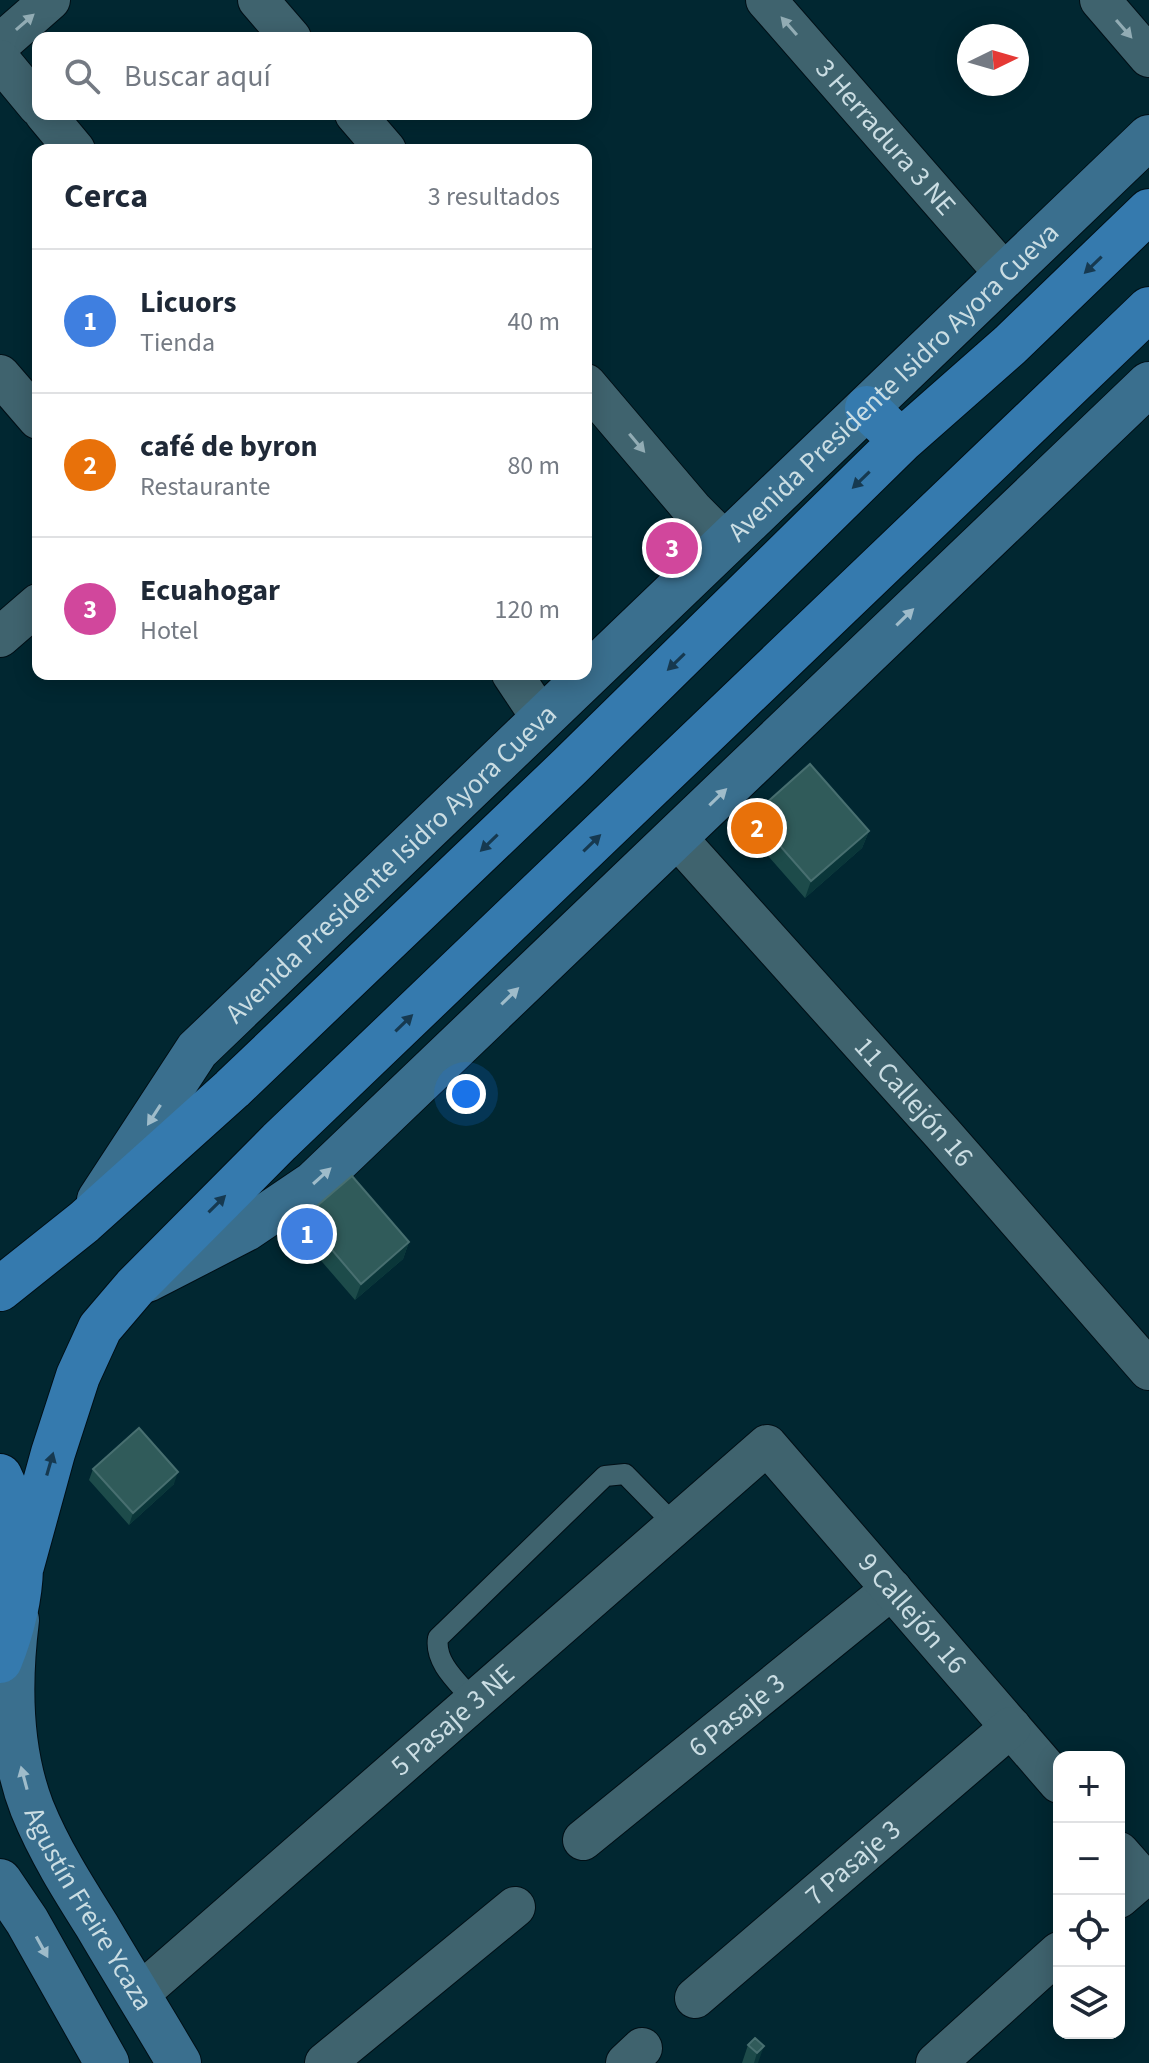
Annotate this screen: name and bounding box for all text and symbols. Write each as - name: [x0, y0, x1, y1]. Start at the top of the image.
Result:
- one-way arrow: [15, 14, 35, 31]
- one-way arrow: [781, 17, 798, 37]
- one-way arrow: [1115, 18, 1132, 38]
- north arrow: [957, 24, 1029, 96]
- search box: [32, 32, 592, 120]
- street label: 3 Herradura 3 NE: [806, 50, 965, 224]
- icon: search: [60, 54, 104, 98]
- text: Buscar aquí: [124, 55, 271, 98]
- text: Cerca: [64, 172, 148, 221]
- text: 3 resultados: [428, 178, 560, 215]
- street label: Avenida Presidente Isidro Ayora Cueva: [719, 213, 1068, 551]
- one-way arrow: [1084, 256, 1103, 274]
- text: Licuors: [140, 281, 237, 324]
- text: 1: [83, 303, 97, 340]
- text: 40 m: [507, 303, 560, 340]
- text: Tienda: [140, 324, 215, 361]
- text: café de byron: [140, 425, 318, 468]
- one-way arrow: [628, 433, 645, 453]
- text: 2: [83, 447, 97, 484]
- text: 80 m: [507, 447, 560, 484]
- text: Restaurante: [140, 468, 270, 505]
- one-way arrow: [852, 471, 871, 489]
- pin: 3: [646, 518, 698, 578]
- text: Ecuahogar: [140, 569, 280, 612]
- text: 3: [83, 591, 97, 628]
- text: 120 m: [494, 591, 560, 628]
- one-way arrow: [896, 609, 915, 627]
- text: Hotel: [140, 612, 199, 649]
- one-way arrow: [667, 653, 686, 671]
- street label: Avenida Presidente Isidro Ayora Cueva: [216, 695, 566, 1033]
- one-way arrow: [708, 788, 727, 806]
- pin: 2: [731, 798, 783, 858]
- one-way arrow: [480, 834, 499, 852]
- one-way arrow: [582, 835, 601, 853]
- one-way arrow: [500, 988, 519, 1006]
- one-way arrow: [394, 1014, 413, 1033]
- street label: 11 Callejón 16: [845, 1028, 983, 1176]
- your location: [446, 1074, 486, 1114]
- one-way arrow: [147, 1105, 162, 1126]
- one-way arrow: [311, 1168, 331, 1185]
- one-way arrow: [207, 1195, 226, 1214]
- pin: 1: [281, 1204, 333, 1264]
- one-way arrow: [44, 1452, 57, 1476]
- street label: 9 Callejón 16: [849, 1544, 976, 1683]
- street label: 5 Pasaje 3 NE: [382, 1654, 523, 1785]
- street label: 6 Pasaje 3: [680, 1664, 794, 1767]
- map controls: [1053, 1751, 1125, 2039]
- button: +: [1053, 1751, 1125, 1823]
- one-way arrow: [17, 1765, 29, 1790]
- street label: Agustín Freire Ycaza: [14, 1801, 163, 2018]
- street label: 7 Pasaje 3: [796, 1810, 909, 1915]
- button: −: [1053, 1823, 1125, 1895]
- button: locate: [1053, 1895, 1125, 1967]
- one-way arrow: [35, 1936, 49, 1958]
- button: layers: [1053, 1967, 1125, 2039]

